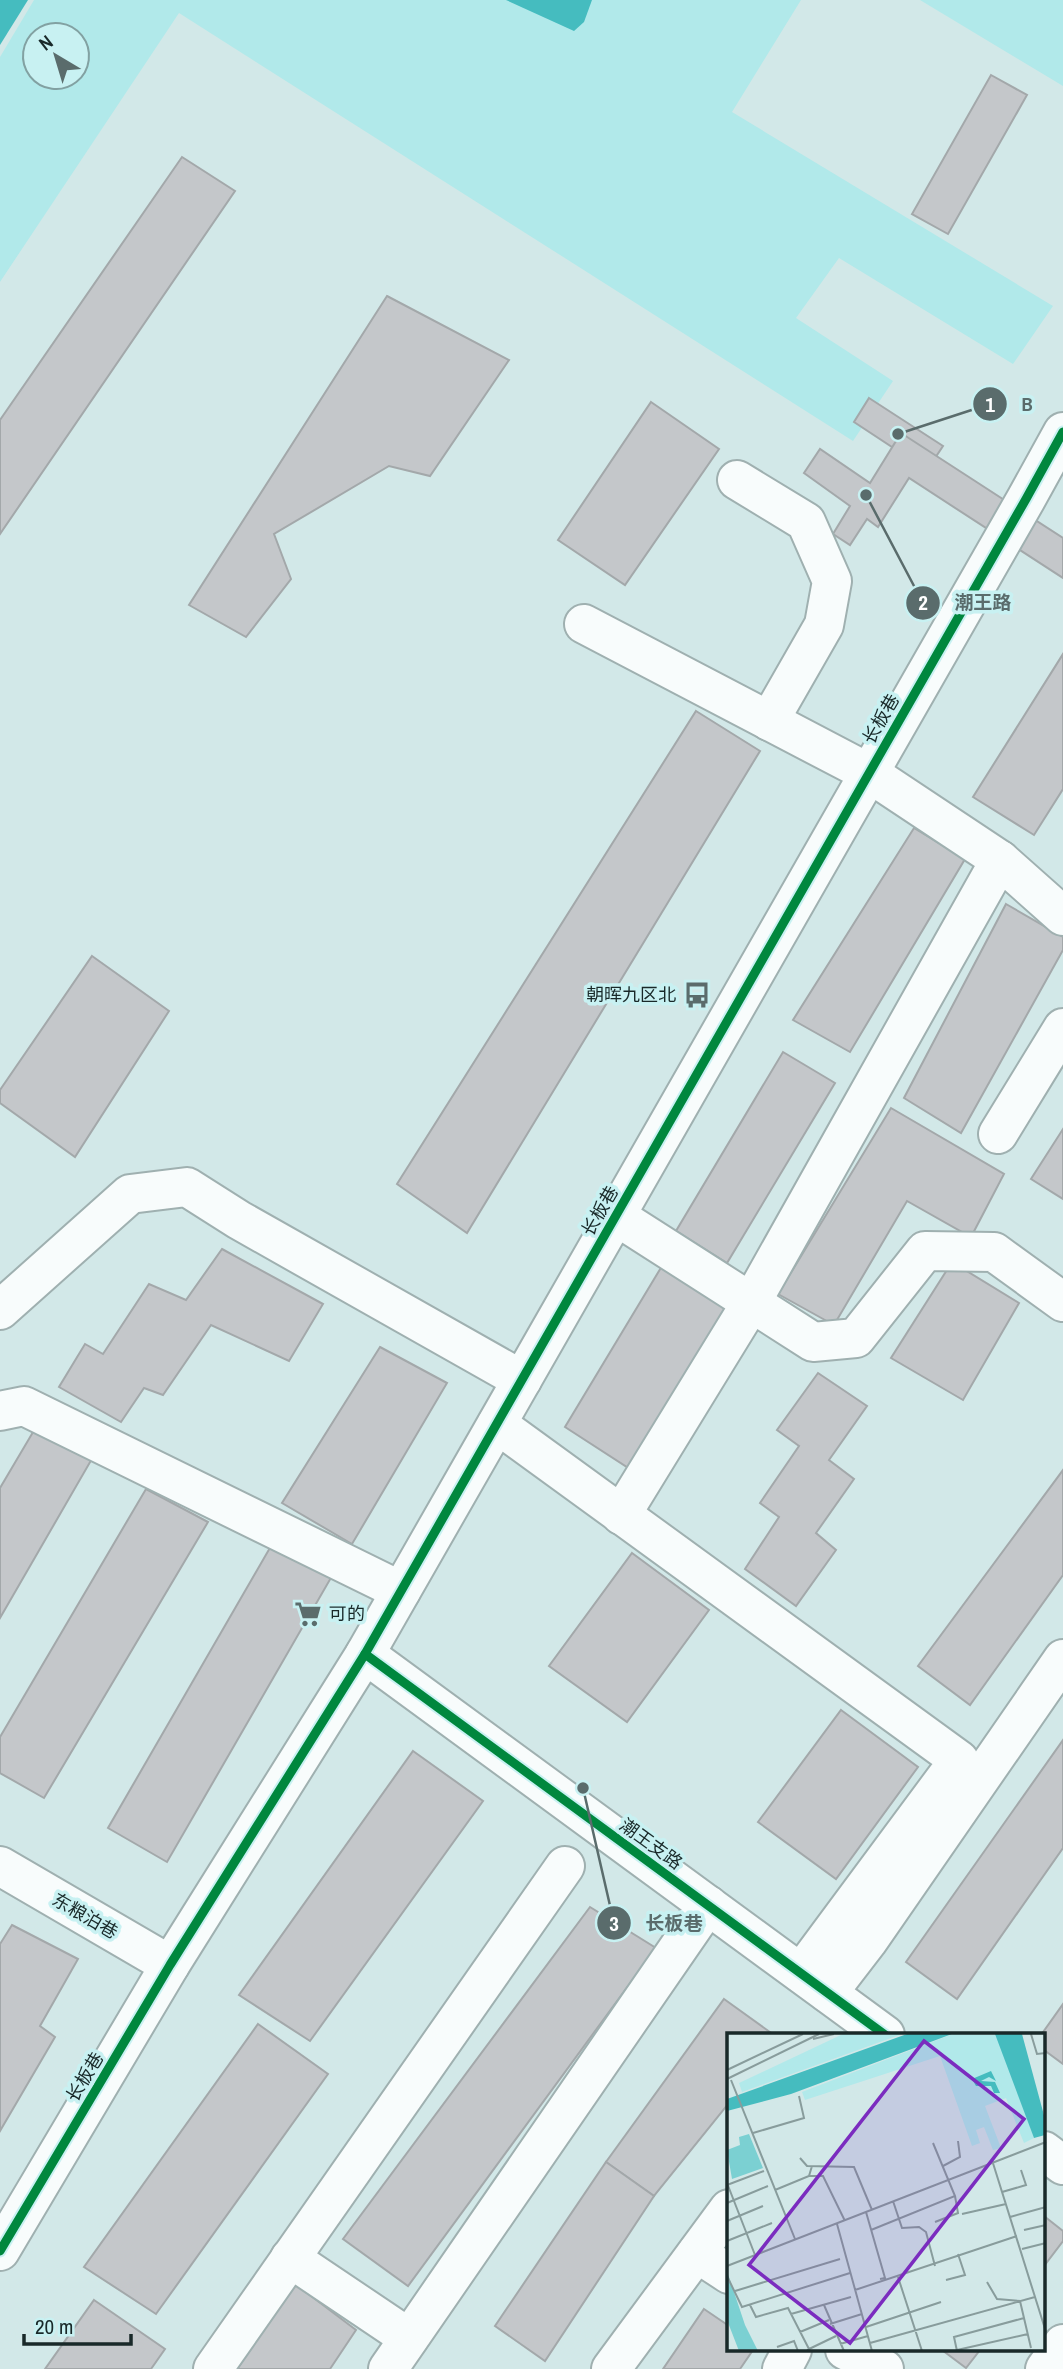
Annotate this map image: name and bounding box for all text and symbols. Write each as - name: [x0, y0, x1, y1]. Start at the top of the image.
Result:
- north arrow: [21, 21, 91, 91]
- text: N: [33, 29, 58, 56]
- callout: B: [973, 384, 1047, 424]
- text: 1: [985, 390, 995, 419]
- text: B: [1021, 391, 1033, 417]
- callout: 潮王路: [905, 583, 1025, 623]
- text: 2: [918, 588, 928, 617]
- text: 潮王路: [954, 589, 1012, 615]
- street label: 长板巷: [856, 689, 905, 748]
- bus stop icon: 朝晖九区北: [682, 980, 712, 1010]
- place label: 朝晖九区北: [586, 982, 676, 1007]
- street label: 长板巷: [575, 1181, 624, 1240]
- supermarket icon: 可的: [293, 1599, 323, 1629]
- place label: 可的: [329, 1601, 365, 1626]
- street label: 潮王支路: [615, 1812, 688, 1875]
- street label: 东粮泊巷: [48, 1887, 123, 1944]
- callout: 长板巷: [597, 1903, 717, 1943]
- text: 3: [609, 1909, 619, 1938]
- text: 长板巷: [645, 1910, 703, 1936]
- inset map: [727, 2033, 1046, 2352]
- street label: 长板巷: [60, 2047, 109, 2106]
- scale bar: [24, 2302, 131, 2346]
- text: 20 m: [35, 2312, 73, 2341]

